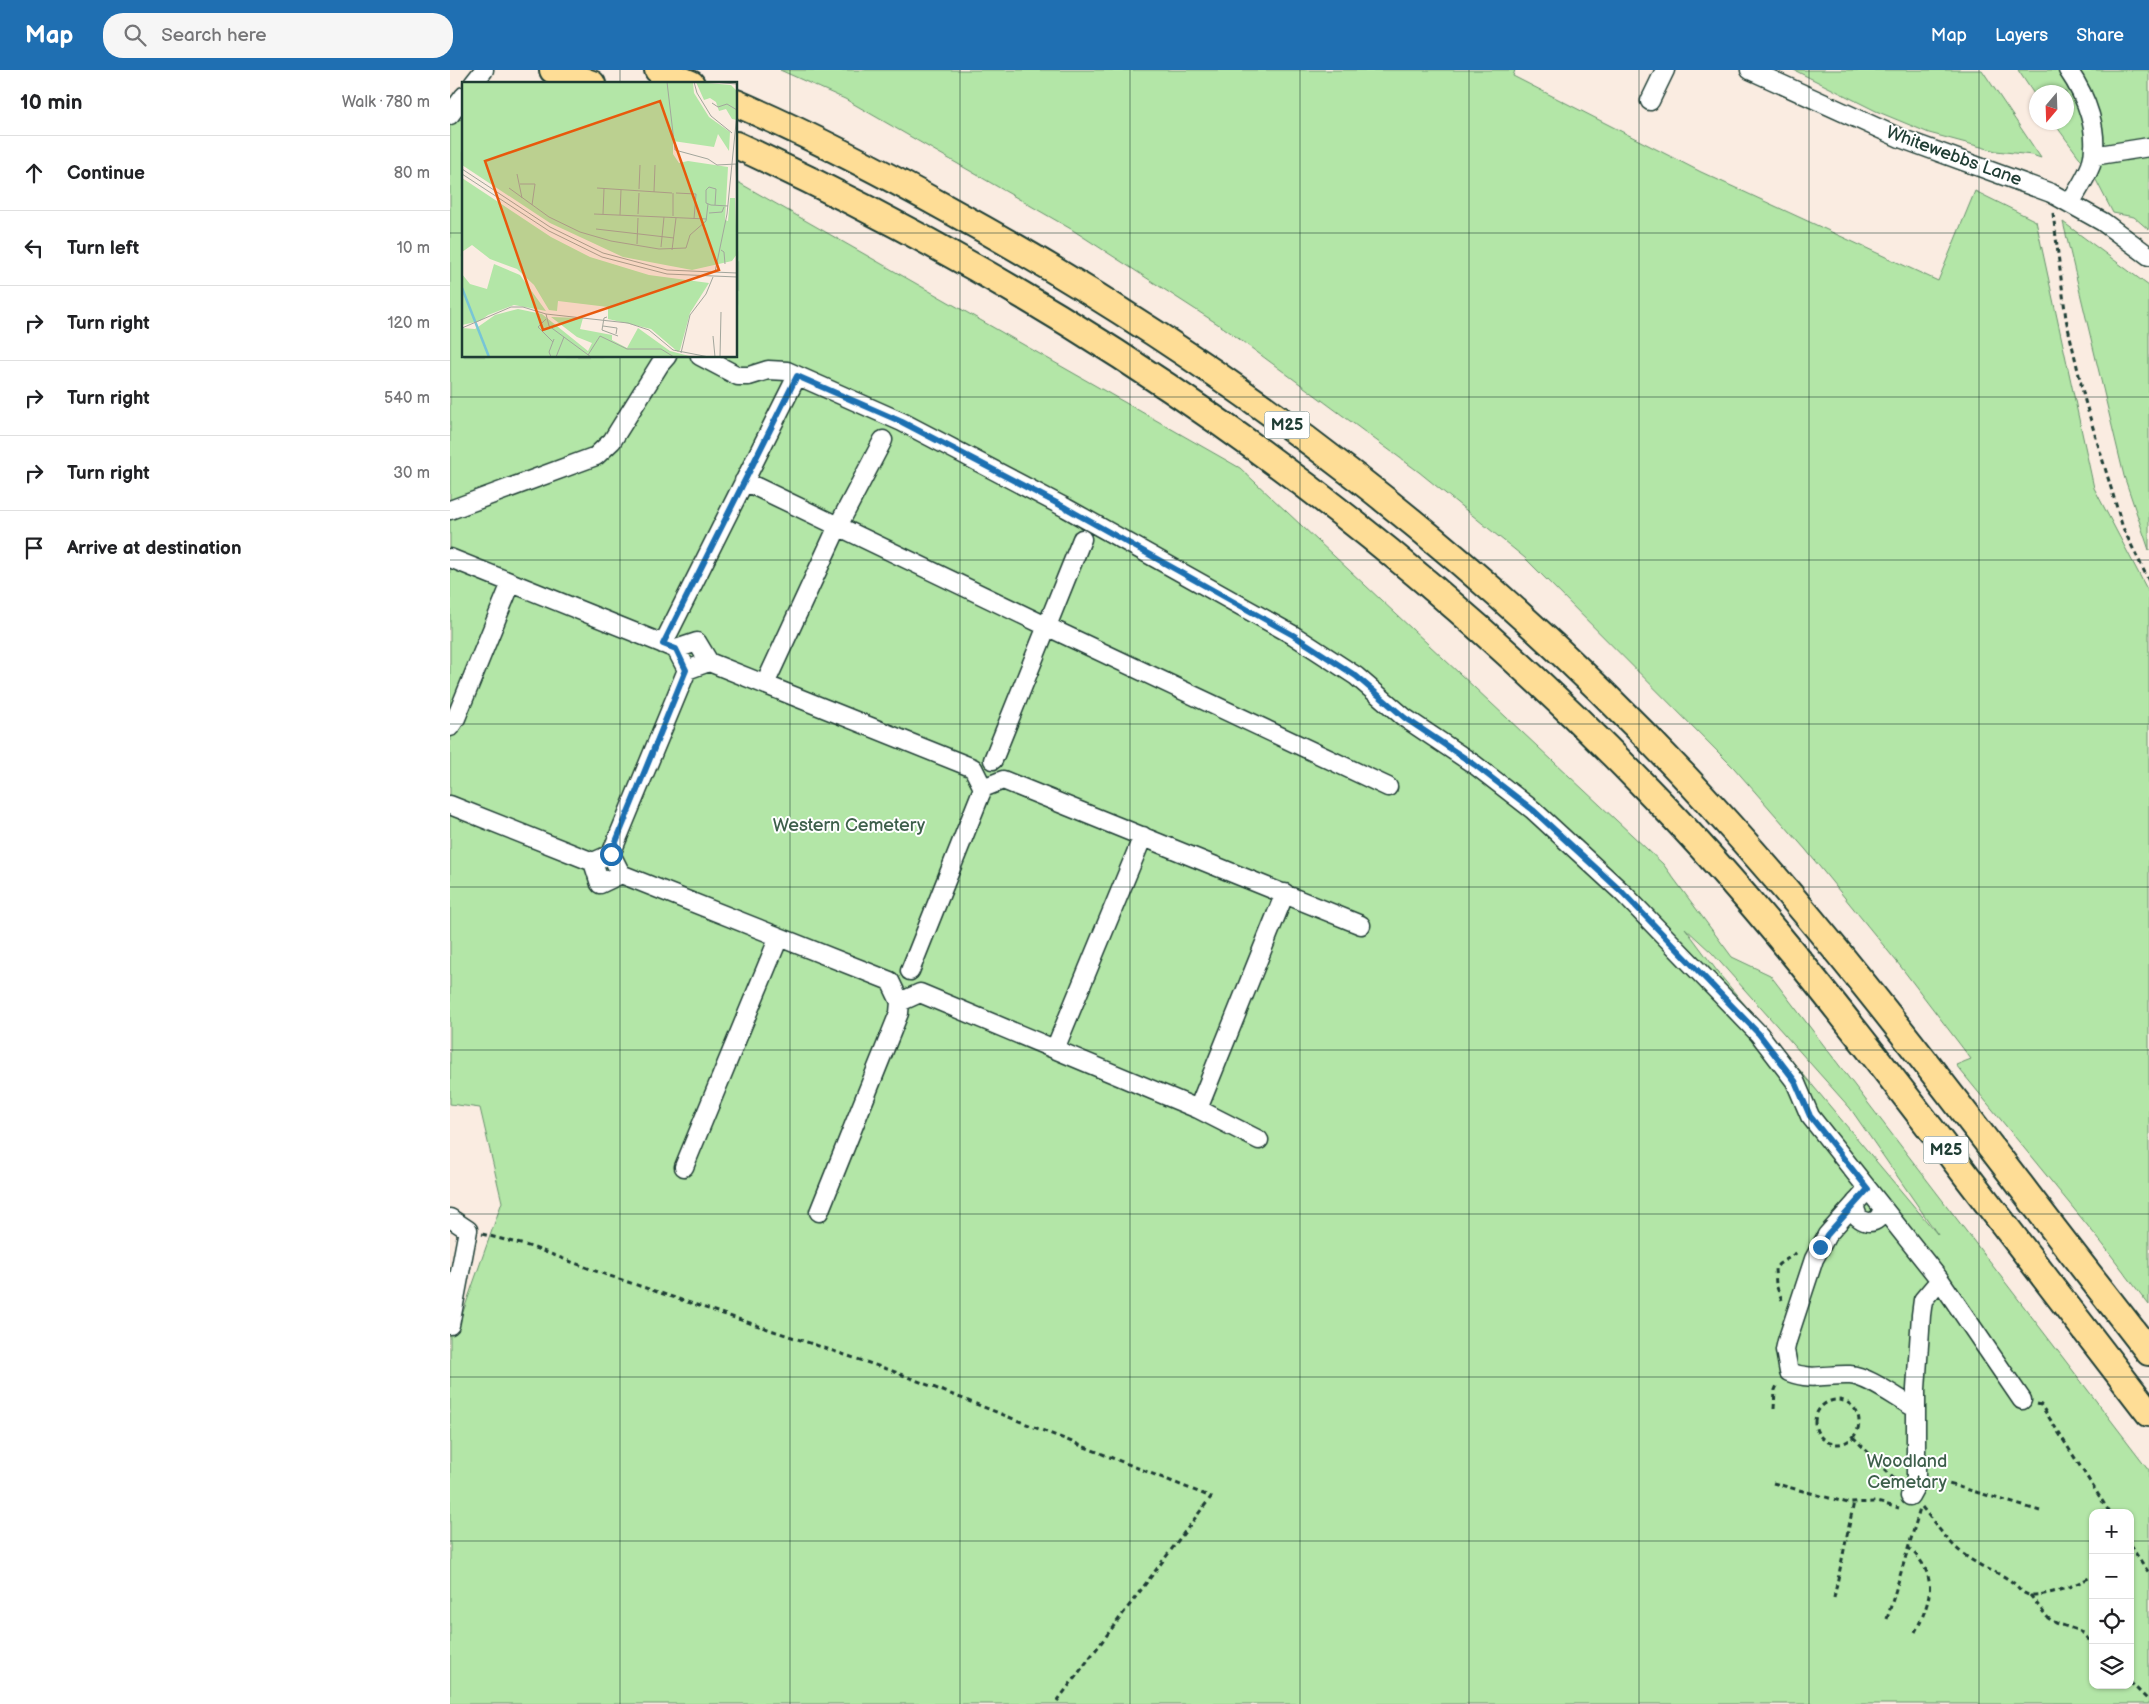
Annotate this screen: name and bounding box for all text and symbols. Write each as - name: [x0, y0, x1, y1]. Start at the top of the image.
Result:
- search box: [103, 13, 453, 58]
- text: Map: [25, 21, 73, 50]
- icon: search: [121, 21, 149, 49]
- text: Search here: [161, 24, 267, 47]
- text: Map: [1931, 25, 1967, 46]
- text: Layers: [1995, 25, 2048, 46]
- text: Share: [2076, 25, 2124, 46]
- inset map: [462, 82, 738, 358]
- north arrow: [2029, 85, 2074, 130]
- text: 10 min: [20, 90, 82, 115]
- text: Walk · 780 m: [342, 93, 430, 112]
- street label: Whitewebbs Lane: [1883, 122, 2025, 190]
- icon: ahead: [20, 159, 48, 187]
- text: Continue: [67, 162, 145, 185]
- text: 80 m: [394, 164, 430, 183]
- icon: left: [20, 234, 48, 262]
- text: Turn left: [67, 237, 139, 260]
- text: 10 m: [397, 239, 430, 258]
- icon: right: [20, 309, 48, 337]
- text: Turn right: [67, 312, 150, 335]
- text: 120 m: [387, 314, 430, 333]
- icon: right: [20, 384, 48, 412]
- text: Turn right: [67, 387, 150, 410]
- text: 540 m: [384, 389, 430, 408]
- road number: M25: [1264, 412, 1310, 438]
- icon: right: [20, 459, 48, 487]
- text: Turn right: [67, 462, 150, 485]
- text: 30 m: [393, 464, 430, 483]
- icon: arrive: [20, 534, 48, 562]
- text: Arrive at destination: [67, 537, 242, 560]
- park label: Western Cemetery: [773, 815, 926, 836]
- route start: [600, 843, 623, 866]
- road number: M25: [1924, 1136, 1968, 1164]
- route end: [1809, 1236, 1832, 1259]
- park label: Woodland Cemetary: [1867, 1451, 1948, 1493]
- map controls: [2089, 1509, 2134, 1689]
- button: +: [2089, 1509, 2134, 1554]
- button: −: [2089, 1554, 2134, 1599]
- button: locate: [2089, 1599, 2134, 1644]
- button: layers: [2089, 1644, 2134, 1689]

